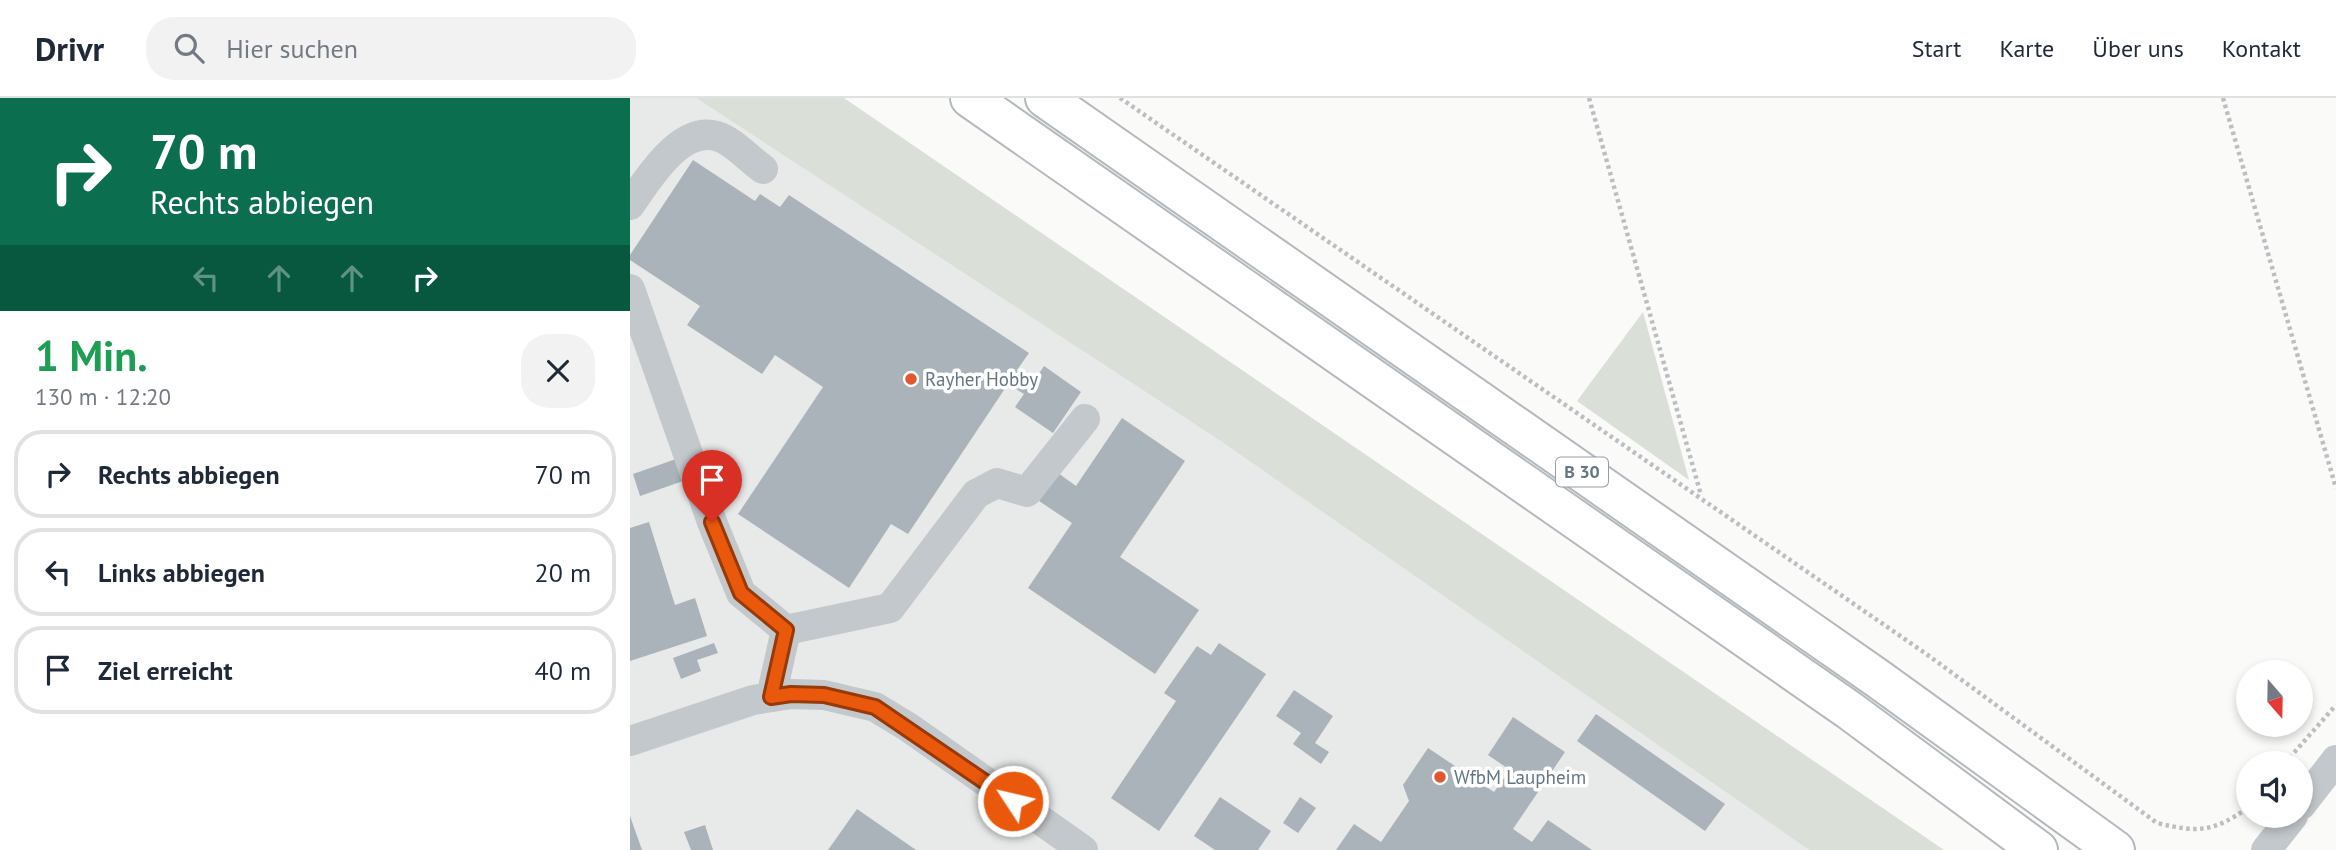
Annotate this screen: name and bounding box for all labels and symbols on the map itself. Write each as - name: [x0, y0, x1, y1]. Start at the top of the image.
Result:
- place label: Rayher Hobby: [925, 367, 1038, 391]
- marker: Rayher Hobby: [903, 371, 919, 387]
- pin: [682, 450, 742, 522]
- road number: B 30: [1556, 458, 1608, 486]
- north arrow: [2236, 660, 2314, 737]
- position arrow: [976, 764, 1050, 838]
- place label: WfbM Laupheim: [1454, 765, 1586, 789]
- marker: WfbM Laupheim: [1432, 769, 1448, 785]

